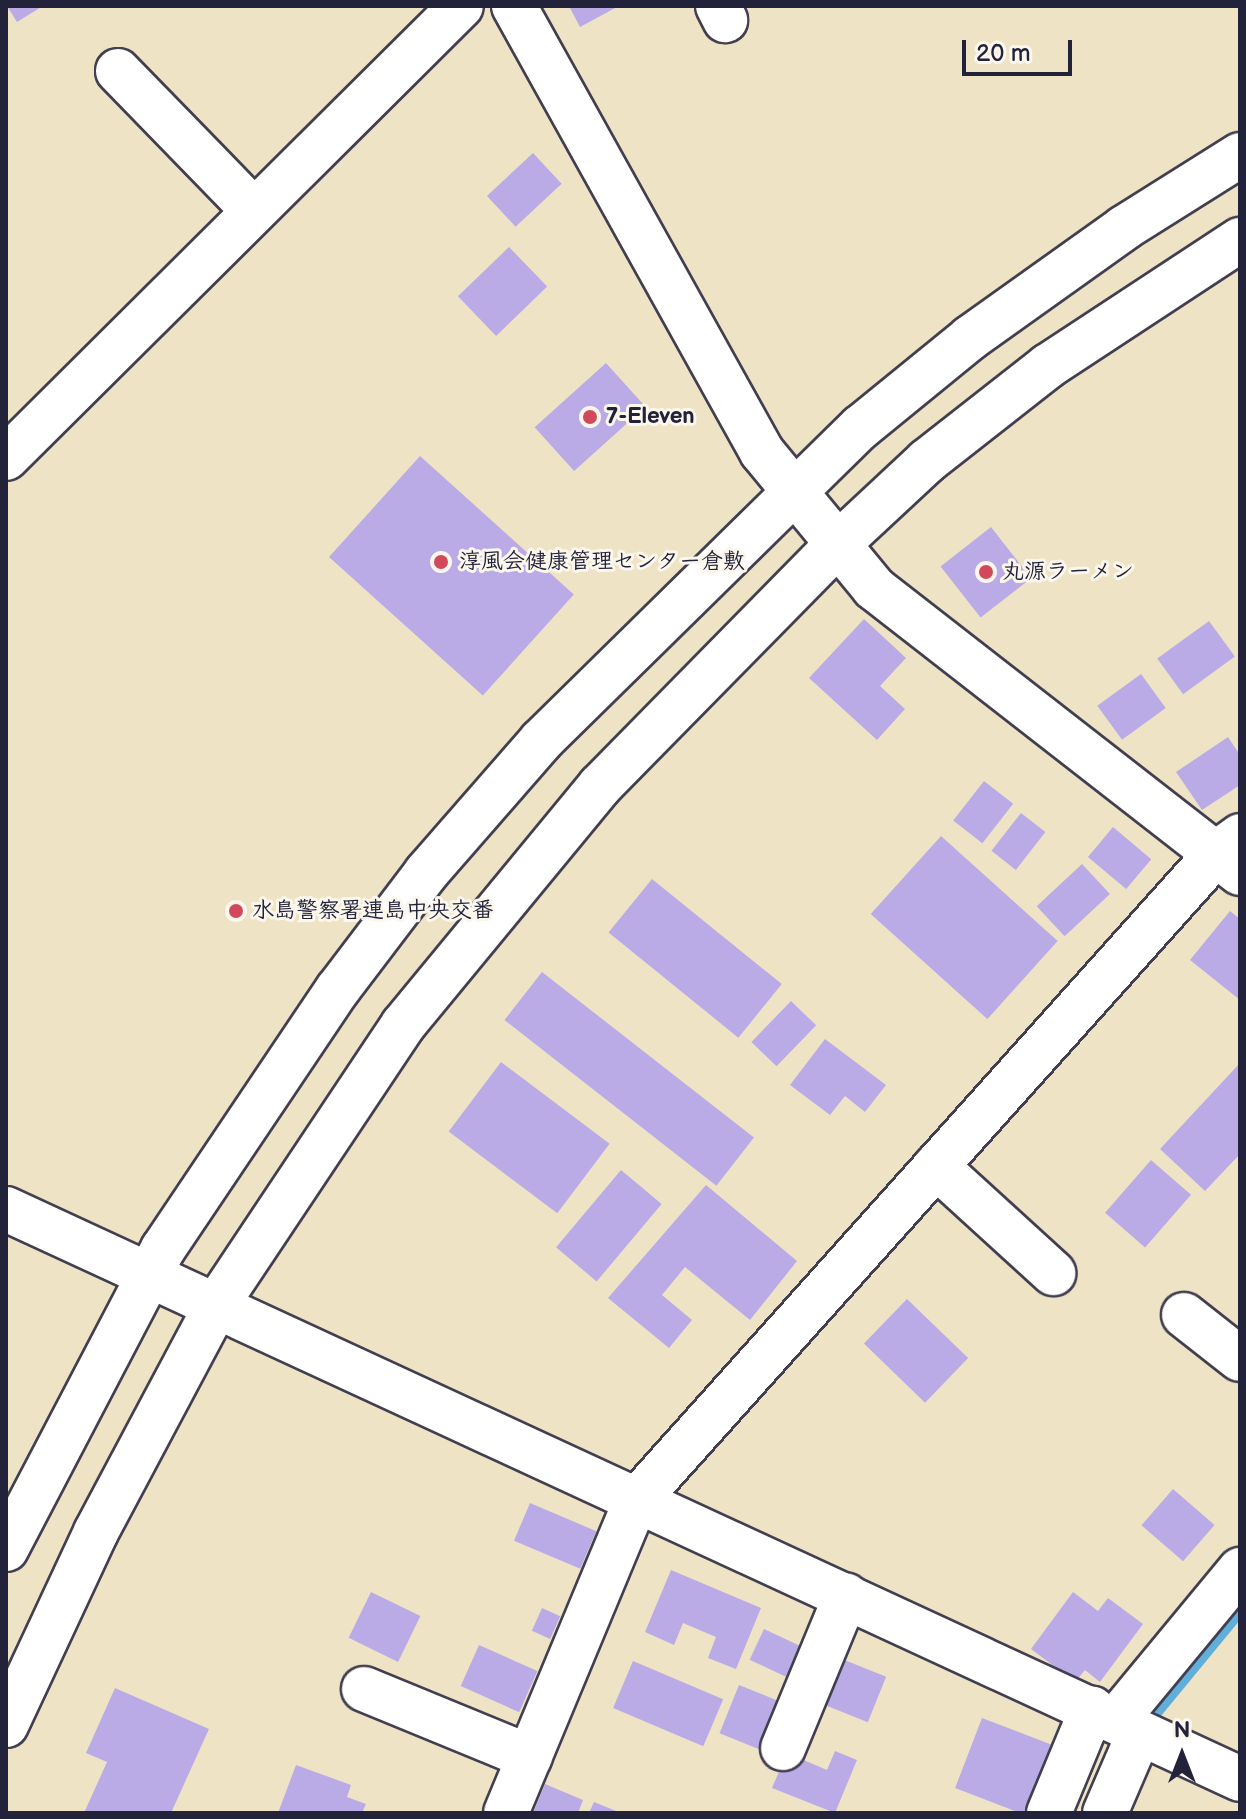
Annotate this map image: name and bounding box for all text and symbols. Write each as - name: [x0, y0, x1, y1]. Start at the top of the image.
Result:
- scale bar: [966, 24, 1076, 74]
- text: 20 m: [976, 39, 1031, 68]
- place label: 7-Eleven: [606, 404, 695, 430]
- marker: 7-Eleven: [581, 408, 599, 426]
- place label: 淳風会健康管理センター倉敷: [459, 549, 745, 575]
- marker: 淳風会健康管理センター倉敷: [430, 551, 452, 573]
- place label: 丸源ラーメン: [1002, 559, 1134, 585]
- marker: 丸源ラーメン: [977, 563, 995, 581]
- place label: 水島警察署連島中央交番: [252, 898, 494, 924]
- marker: 水島警察署連島中央交番: [227, 902, 245, 920]
- north arrow: [1142, 1715, 1222, 1795]
- text: N: [1174, 1717, 1190, 1744]

